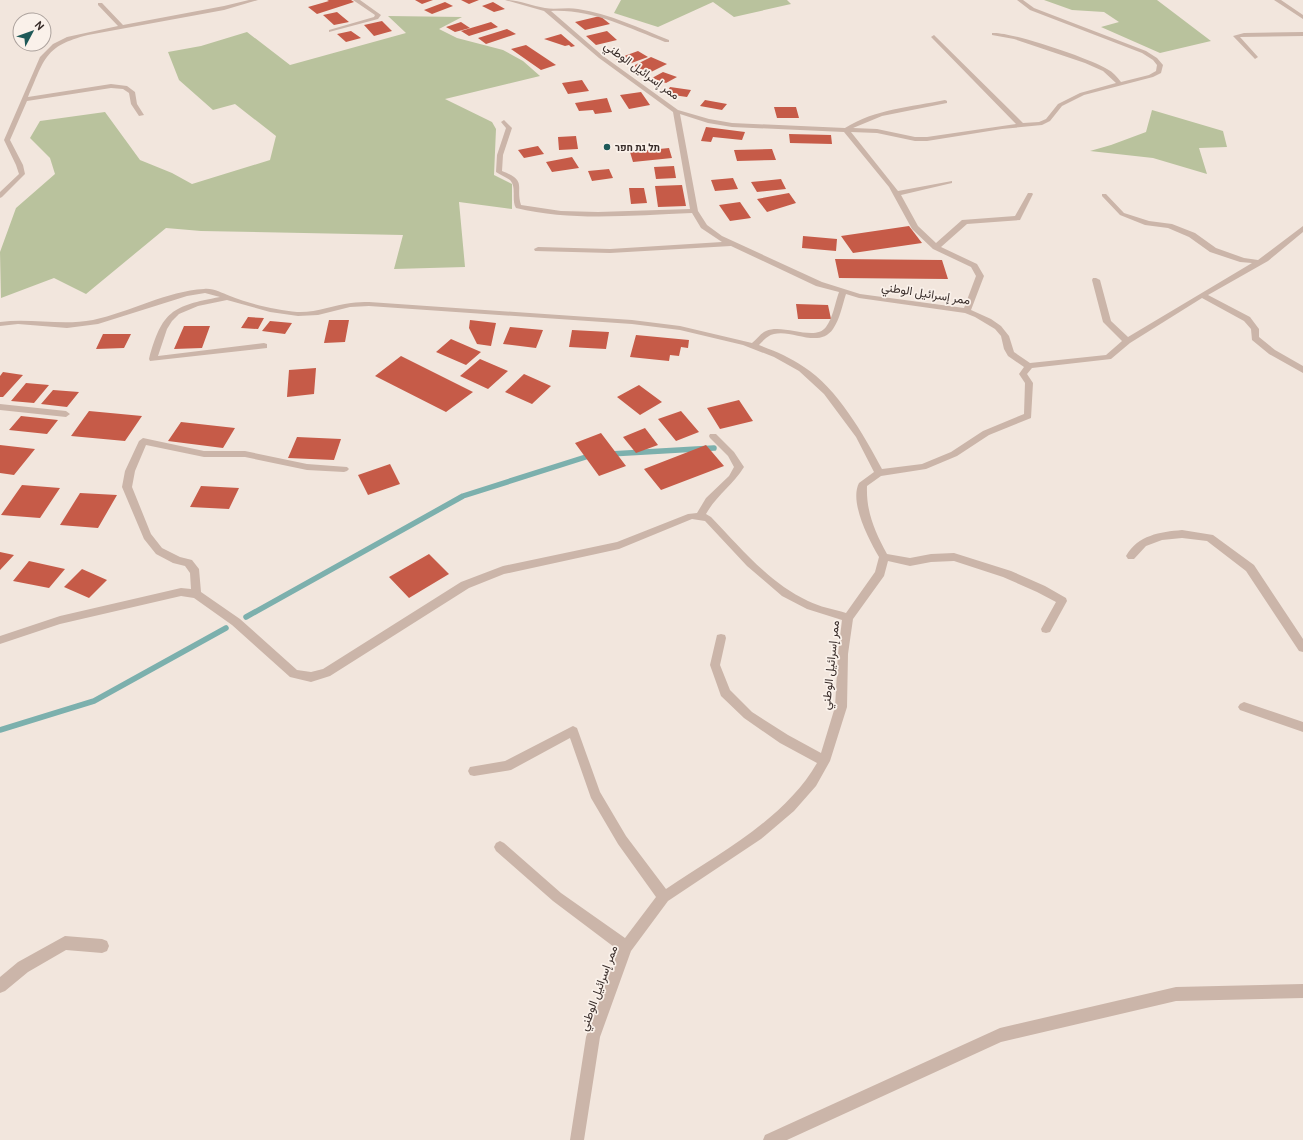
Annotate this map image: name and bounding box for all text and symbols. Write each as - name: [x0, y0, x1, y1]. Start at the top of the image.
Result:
- north arrow: [12, 12, 52, 52]
- text: N: [32, 18, 47, 33]
- street label: ممر إسرائيل الوطني: [599, 38, 683, 105]
- place label: תל גת חפר: [615, 141, 660, 154]
- marker: תל גת חפר: [602, 142, 612, 152]
- street label: ممر إسرائيل الوطني: [880, 279, 972, 310]
- street label: ممر إسرائيل الوطني: [818, 620, 845, 711]
- street label: ممر إسرائيل الوطني: [576, 943, 623, 1034]

